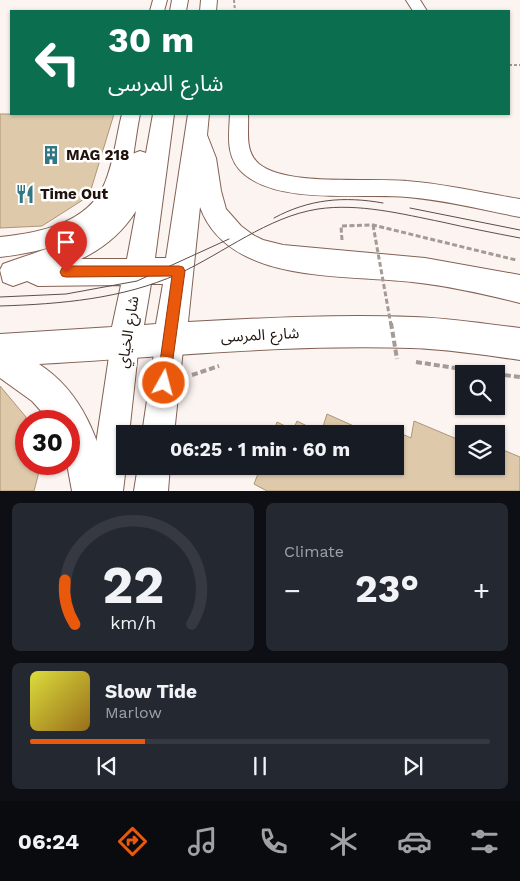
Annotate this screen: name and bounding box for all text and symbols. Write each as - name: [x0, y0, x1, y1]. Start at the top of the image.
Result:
- text: 30 m: [108, 19, 194, 61]
- icon: left: [25, 30, 90, 95]
- text: شارع المرسى: [108, 71, 224, 96]
- building icon: MAG 218: [40, 144, 62, 166]
- place label: MAG 218: [66, 146, 129, 164]
- restaurant icon: Time Out: [14, 183, 36, 205]
- place label: Time Out: [40, 185, 108, 203]
- pin: [45, 221, 87, 272]
- icon: arrive: [52, 228, 80, 256]
- street label: شارع الخياي: [113, 294, 146, 370]
- street label: شارع المرسى: [220, 324, 300, 349]
- position arrow: [137, 356, 189, 408]
- map controls: [455, 365, 505, 475]
- button: search: [455, 365, 505, 415]
- speed limit sign: 30: [15, 410, 80, 475]
- button: layers: [455, 425, 505, 475]
- text: 06:25 · 1 min · 60 m: [170, 438, 350, 461]
- text: Climate: [284, 542, 344, 561]
- text: 22: [102, 555, 164, 616]
- text: 23°: [355, 567, 419, 611]
- text: −: [284, 574, 301, 607]
- text: +: [473, 574, 490, 607]
- text: km/h: [110, 612, 156, 633]
- text: Slow Tide: [105, 680, 197, 703]
- text: Marlow: [105, 703, 162, 722]
- icon: previous: [93, 752, 121, 780]
- icon: pause: [246, 752, 274, 780]
- icon: next: [399, 752, 427, 780]
- icon: directions: [115, 824, 150, 859]
- icon: music: [185, 824, 220, 859]
- icon: phone: [256, 824, 291, 859]
- icon: climate: [326, 824, 361, 859]
- icon: car: [397, 824, 432, 859]
- icon: filters: [467, 824, 502, 859]
- text: 06:24: [18, 829, 79, 854]

